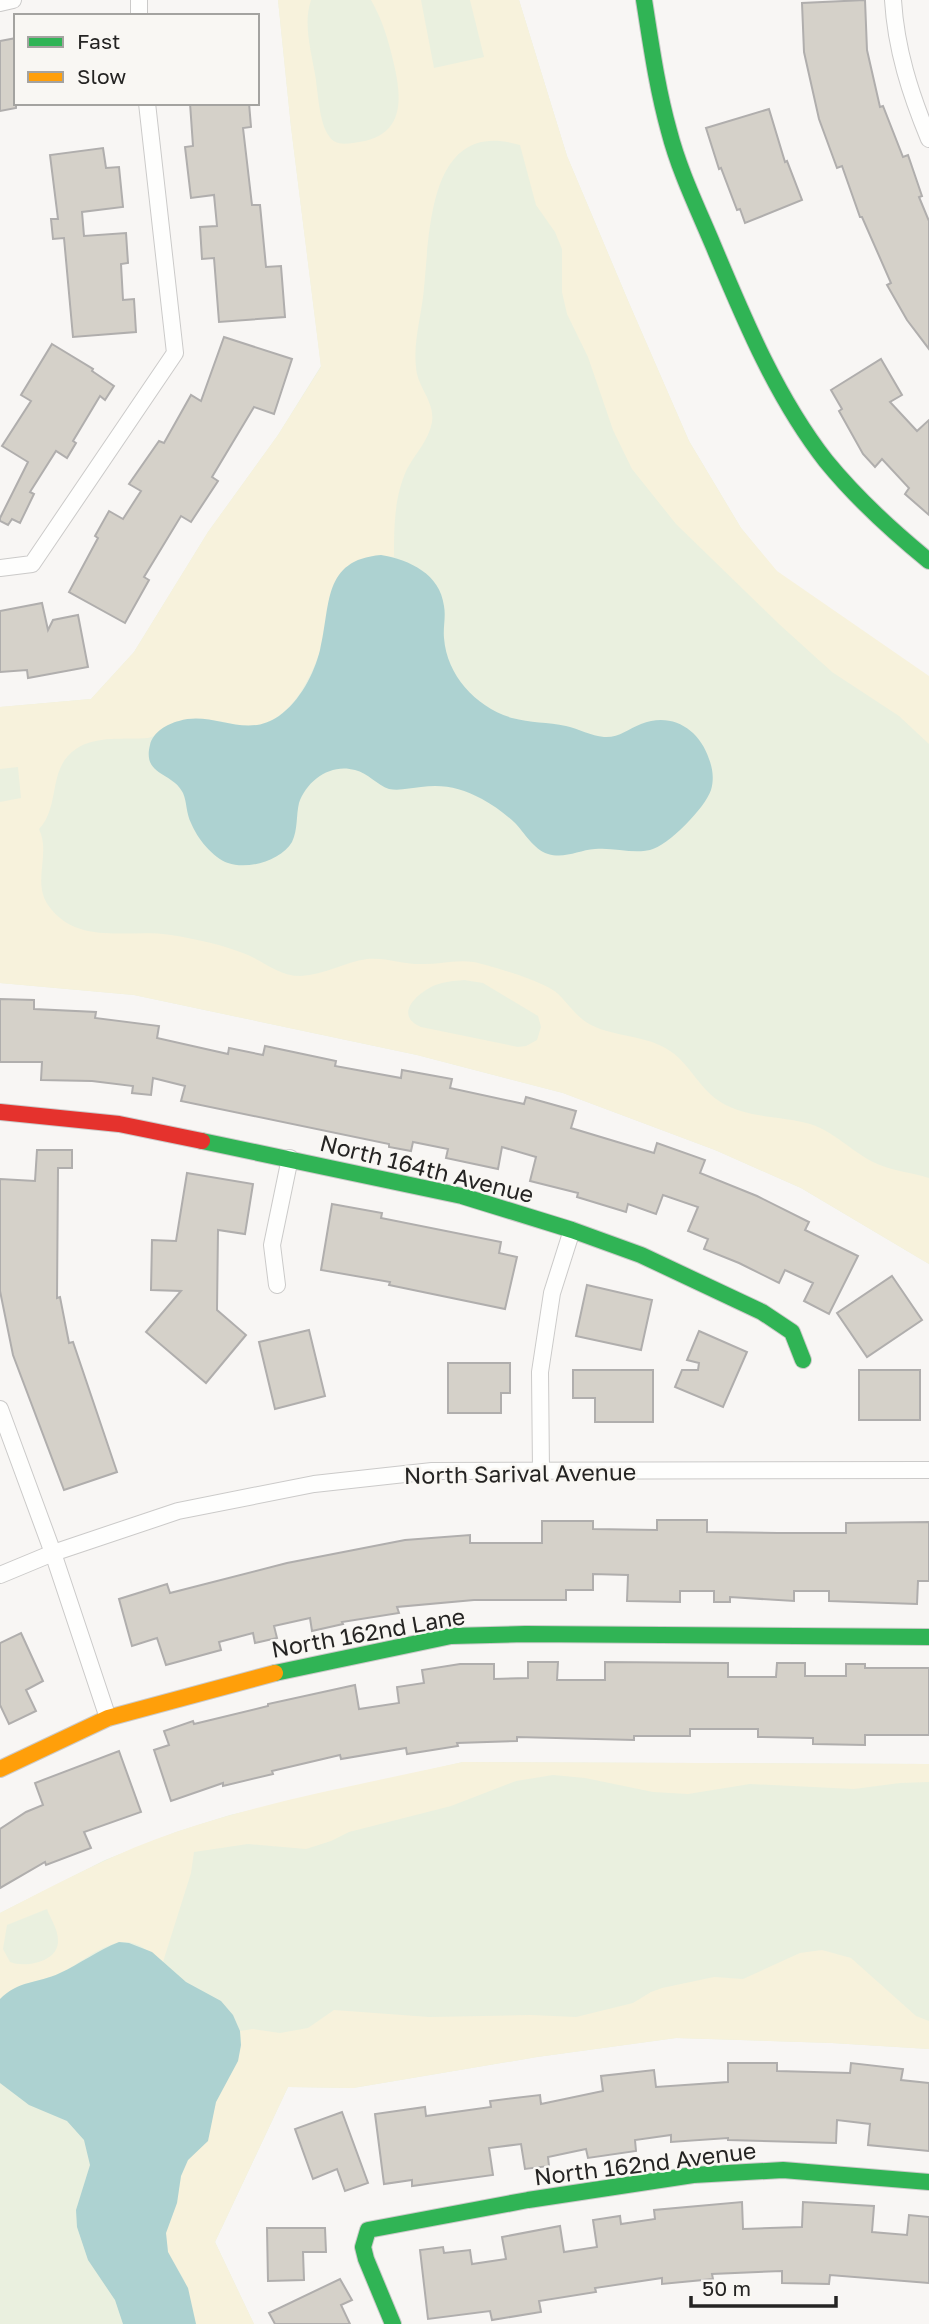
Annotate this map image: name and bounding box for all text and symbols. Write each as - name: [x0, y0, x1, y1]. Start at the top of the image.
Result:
- legend: [14, 14, 259, 105]
- text: Fast: [77, 28, 120, 54]
- text: Slow: [77, 63, 126, 89]
- street label: North 164th Avenue: [317, 1128, 537, 1208]
- street label: North Sarival Avenue: [404, 1457, 636, 1489]
- street label: North 162nd Lane: [269, 1601, 467, 1663]
- street label: North 162nd Avenue: [532, 2135, 758, 2191]
- scale bar: [691, 2264, 836, 2308]
- text: 50 m: [702, 2275, 751, 2301]

